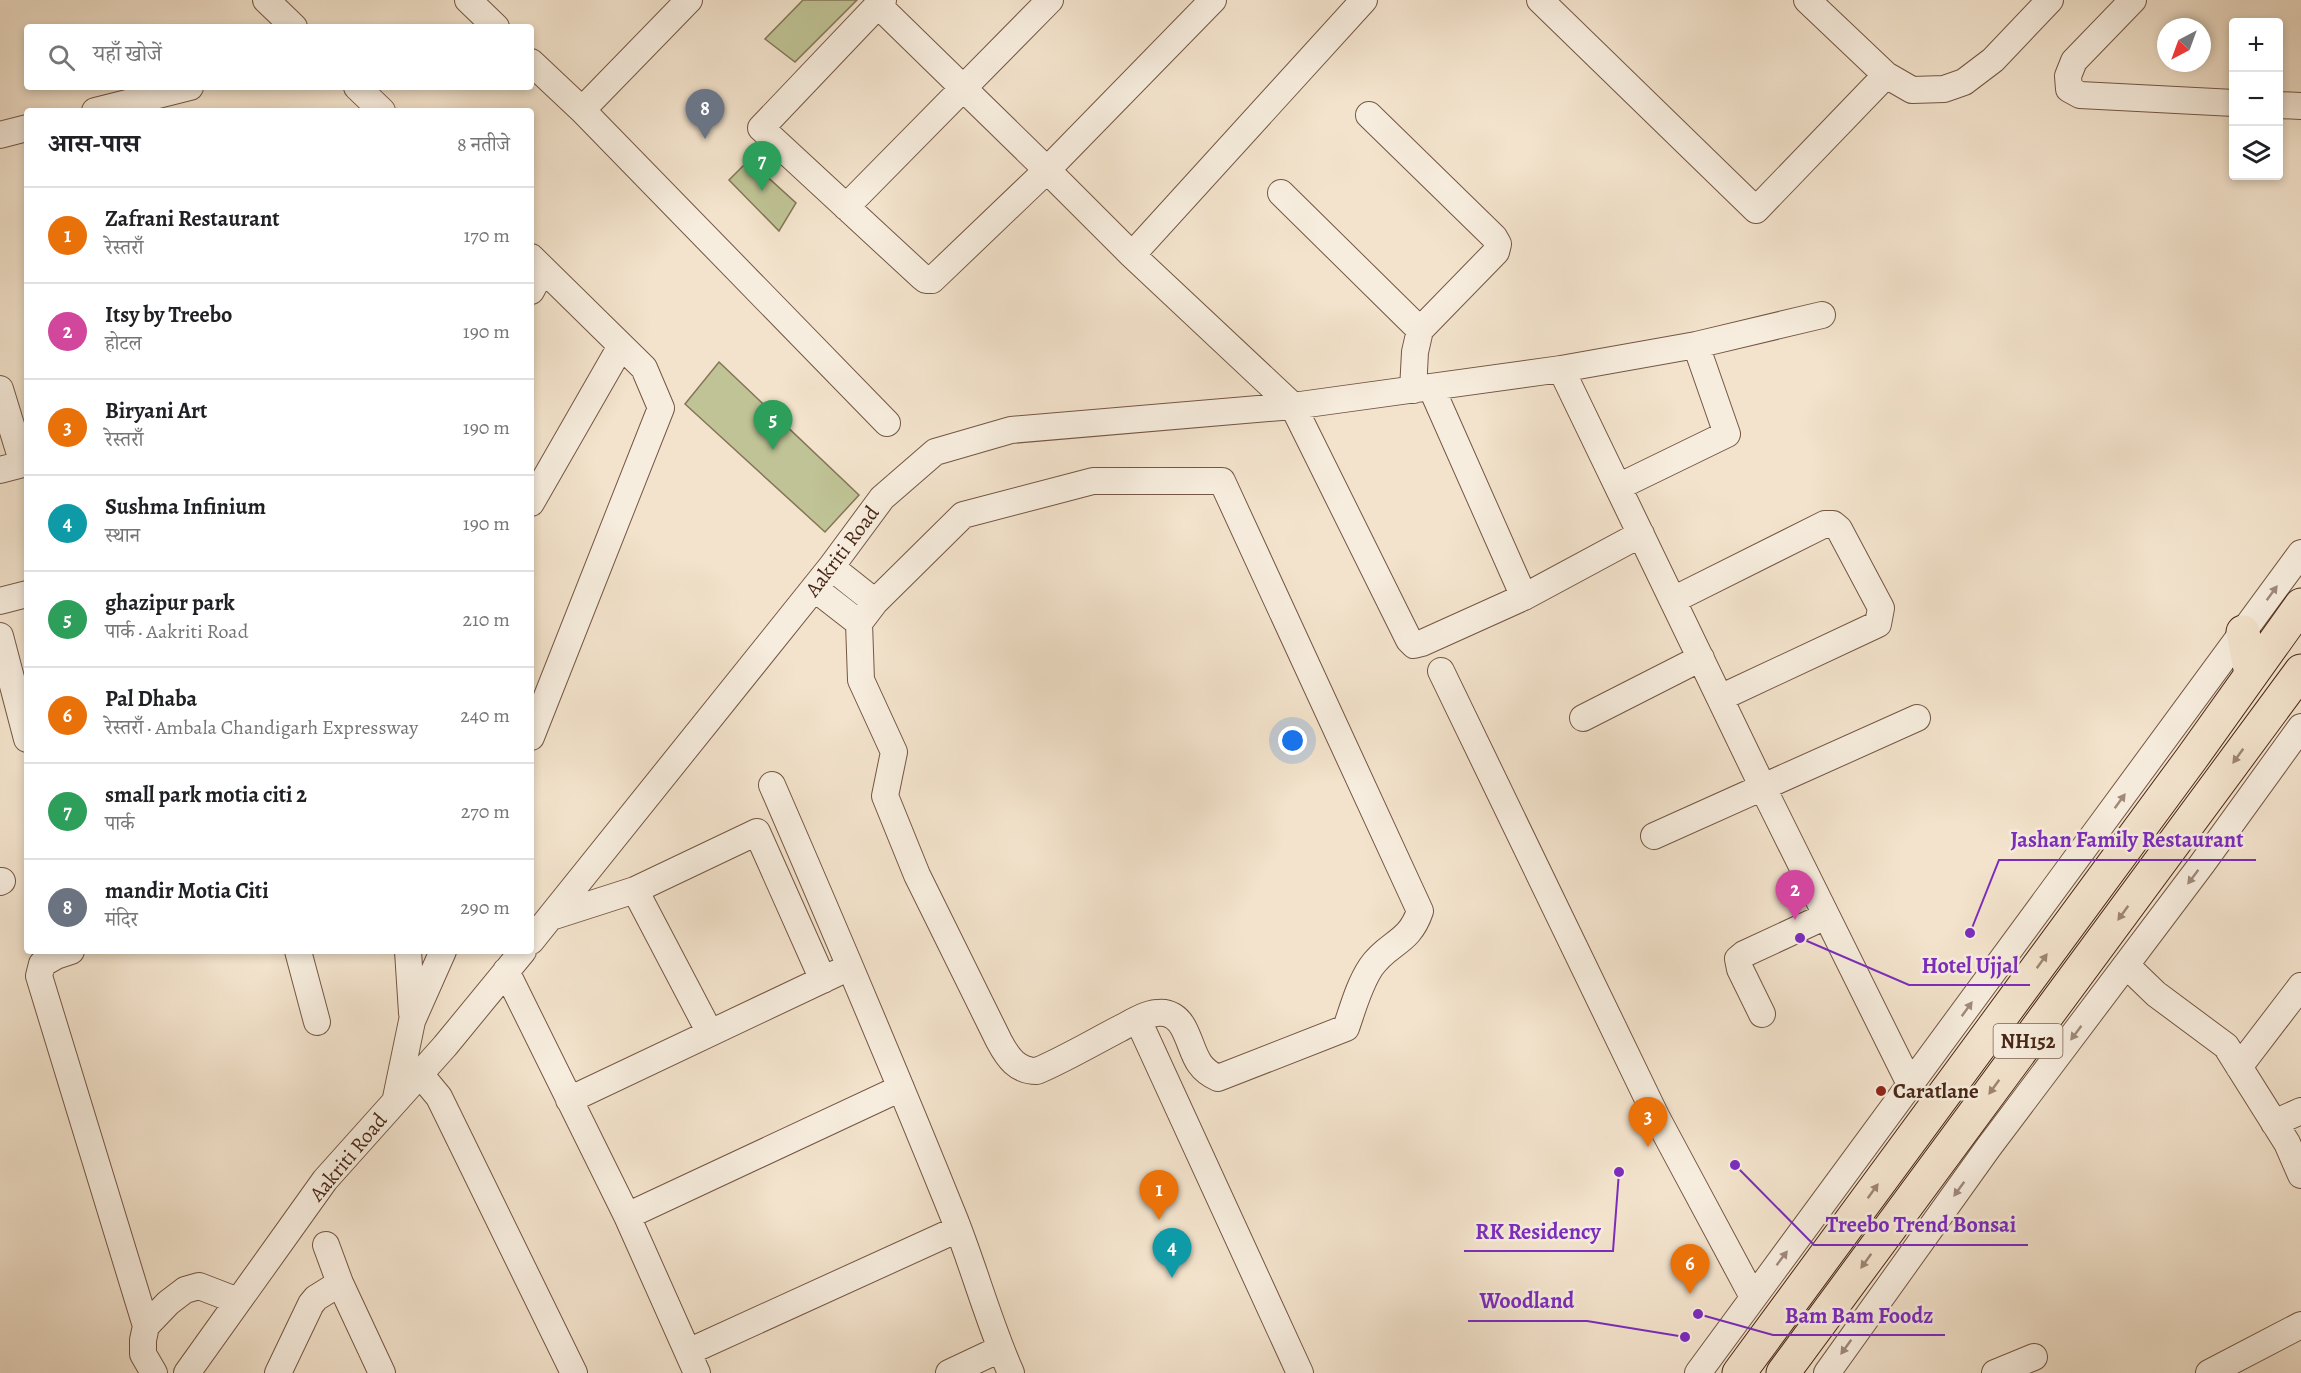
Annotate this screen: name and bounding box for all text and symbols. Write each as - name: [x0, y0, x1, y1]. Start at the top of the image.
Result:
- north arrow: [2157, 18, 2211, 72]
- map controls: [2229, 18, 2283, 180]
- button: +: [2229, 18, 2283, 72]
- search box: [24, 24, 534, 90]
- text: यहाँ खोजें: [93, 39, 162, 69]
- icon: search: [45, 41, 78, 74]
- button: −: [2229, 72, 2283, 126]
- pin: 8: [686, 90, 724, 139]
- text: आस-पास: [48, 126, 140, 161]
- button: layers: [2229, 126, 2283, 180]
- text: 8 नतीजे: [457, 131, 510, 158]
- pin: 7: [742, 142, 782, 191]
- text: Zafrani Restaurant: [105, 204, 280, 234]
- text: 1: [64, 222, 71, 249]
- text: 170 m: [464, 222, 510, 249]
- text: रेस्तराँ: [105, 234, 143, 261]
- text: Itsy by Treebo: [105, 300, 232, 330]
- text: 2: [63, 318, 72, 345]
- text: 190 m: [463, 318, 510, 345]
- text: होटल: [105, 330, 142, 357]
- text: Biryani Art: [105, 396, 207, 426]
- pin: 5: [754, 400, 792, 450]
- text: 3: [63, 414, 72, 441]
- text: 190 m: [463, 414, 510, 441]
- text: रेस्तराँ: [105, 426, 143, 453]
- text: Sushma Infinium: [105, 492, 266, 522]
- street label: Aakriti Road: [798, 499, 886, 603]
- text: 4: [63, 510, 72, 537]
- text: 190 m: [463, 510, 510, 537]
- text: स्थान: [105, 522, 140, 549]
- one-way arrow: [2266, 585, 2278, 601]
- text: ghazipur park: [105, 588, 235, 618]
- text: 5: [63, 606, 72, 633]
- text: 210 m: [462, 606, 510, 633]
- text: पार्क · Aakriti Road: [105, 618, 248, 645]
- text: Pal Dhaba: [105, 684, 197, 714]
- text: 6: [63, 702, 72, 729]
- text: 240 m: [460, 702, 510, 729]
- text: रेस्तराँ · Ambala Chandigarh Expressway: [105, 714, 418, 741]
- your location: [1278, 726, 1307, 755]
- one-way arrow: [2233, 749, 2245, 764]
- text: small park motia citi 2: [105, 780, 307, 810]
- one-way arrow: [2113, 793, 2125, 808]
- text: 7: [63, 798, 72, 825]
- text: 270 m: [461, 798, 510, 825]
- text: पार्क: [105, 810, 134, 837]
- callout: Jashan Family Restaurant: [1999, 820, 2256, 860]
- text: Jashan Family Restaurant: [2011, 825, 2244, 855]
- one-way arrow: [2187, 868, 2199, 884]
- pin: 2: [1776, 870, 1814, 920]
- text: mandir Motia Citi: [105, 876, 269, 906]
- text: 8: [63, 894, 72, 921]
- text: 290 m: [460, 894, 510, 921]
- text: मंदिर: [105, 906, 138, 933]
- one-way arrow: [2117, 906, 2129, 921]
- callout: Hotel Ujjal: [1909, 945, 2030, 985]
- text: Hotel Ujjal: [1921, 951, 2019, 981]
- one-way arrow: [2036, 954, 2048, 970]
- one-way arrow: [1961, 1001, 1973, 1017]
- road number: NH152: [1994, 1024, 2062, 1058]
- one-way arrow: [2071, 1025, 2083, 1040]
- place label: Caratlane: [1893, 1077, 1979, 1105]
- one-way arrow: [1989, 1080, 2001, 1095]
- marker: Caratlane: [1874, 1084, 1888, 1098]
- pin: 3: [1628, 1098, 1668, 1147]
- street label: Aakriti Road: [302, 1106, 394, 1208]
- pin: 1: [1140, 1170, 1178, 1220]
- one-way arrow: [1953, 1180, 1965, 1196]
- one-way arrow: [1867, 1183, 1879, 1198]
- callout: Treebo Trend Bonsai: [1814, 1205, 2028, 1245]
- text: Treebo Trend Bonsai: [1826, 1210, 2016, 1240]
- callout: RK Residency: [1464, 1211, 1613, 1251]
- text: RK Residency: [1475, 1217, 1601, 1247]
- pin: 4: [1152, 1228, 1192, 1278]
- pin: 6: [1670, 1244, 1710, 1294]
- one-way arrow: [1776, 1251, 1788, 1267]
- one-way arrow: [1860, 1252, 1872, 1268]
- callout: Woodland: [1468, 1281, 1587, 1321]
- text: Woodland: [1479, 1286, 1575, 1316]
- callout: Bam Bam Foodz: [1773, 1295, 1945, 1335]
- text: Bam Bam Foodz: [1785, 1301, 1933, 1331]
- one-way arrow: [1840, 1339, 1852, 1355]

